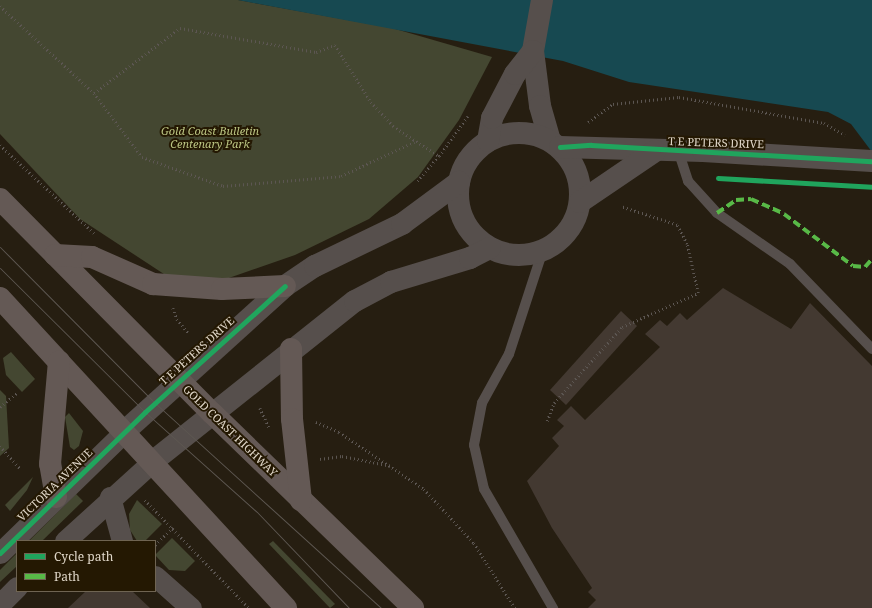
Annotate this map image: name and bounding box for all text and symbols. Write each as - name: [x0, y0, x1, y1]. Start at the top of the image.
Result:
- park label: Gold Coast Bulletin Centenary Park: [161, 125, 259, 151]
- street label: T E PETERS DRIVE: [668, 135, 764, 151]
- street label: T E PETERS DRIVE: [157, 314, 237, 388]
- street label: GOLD COAST HIGHWAY: [180, 383, 280, 479]
- street label: VICTORIA AVENUE: [15, 446, 95, 524]
- legend: [16, 540, 156, 592]
- text: Cycle path: [54, 548, 113, 565]
- text: Path: [54, 568, 80, 585]

